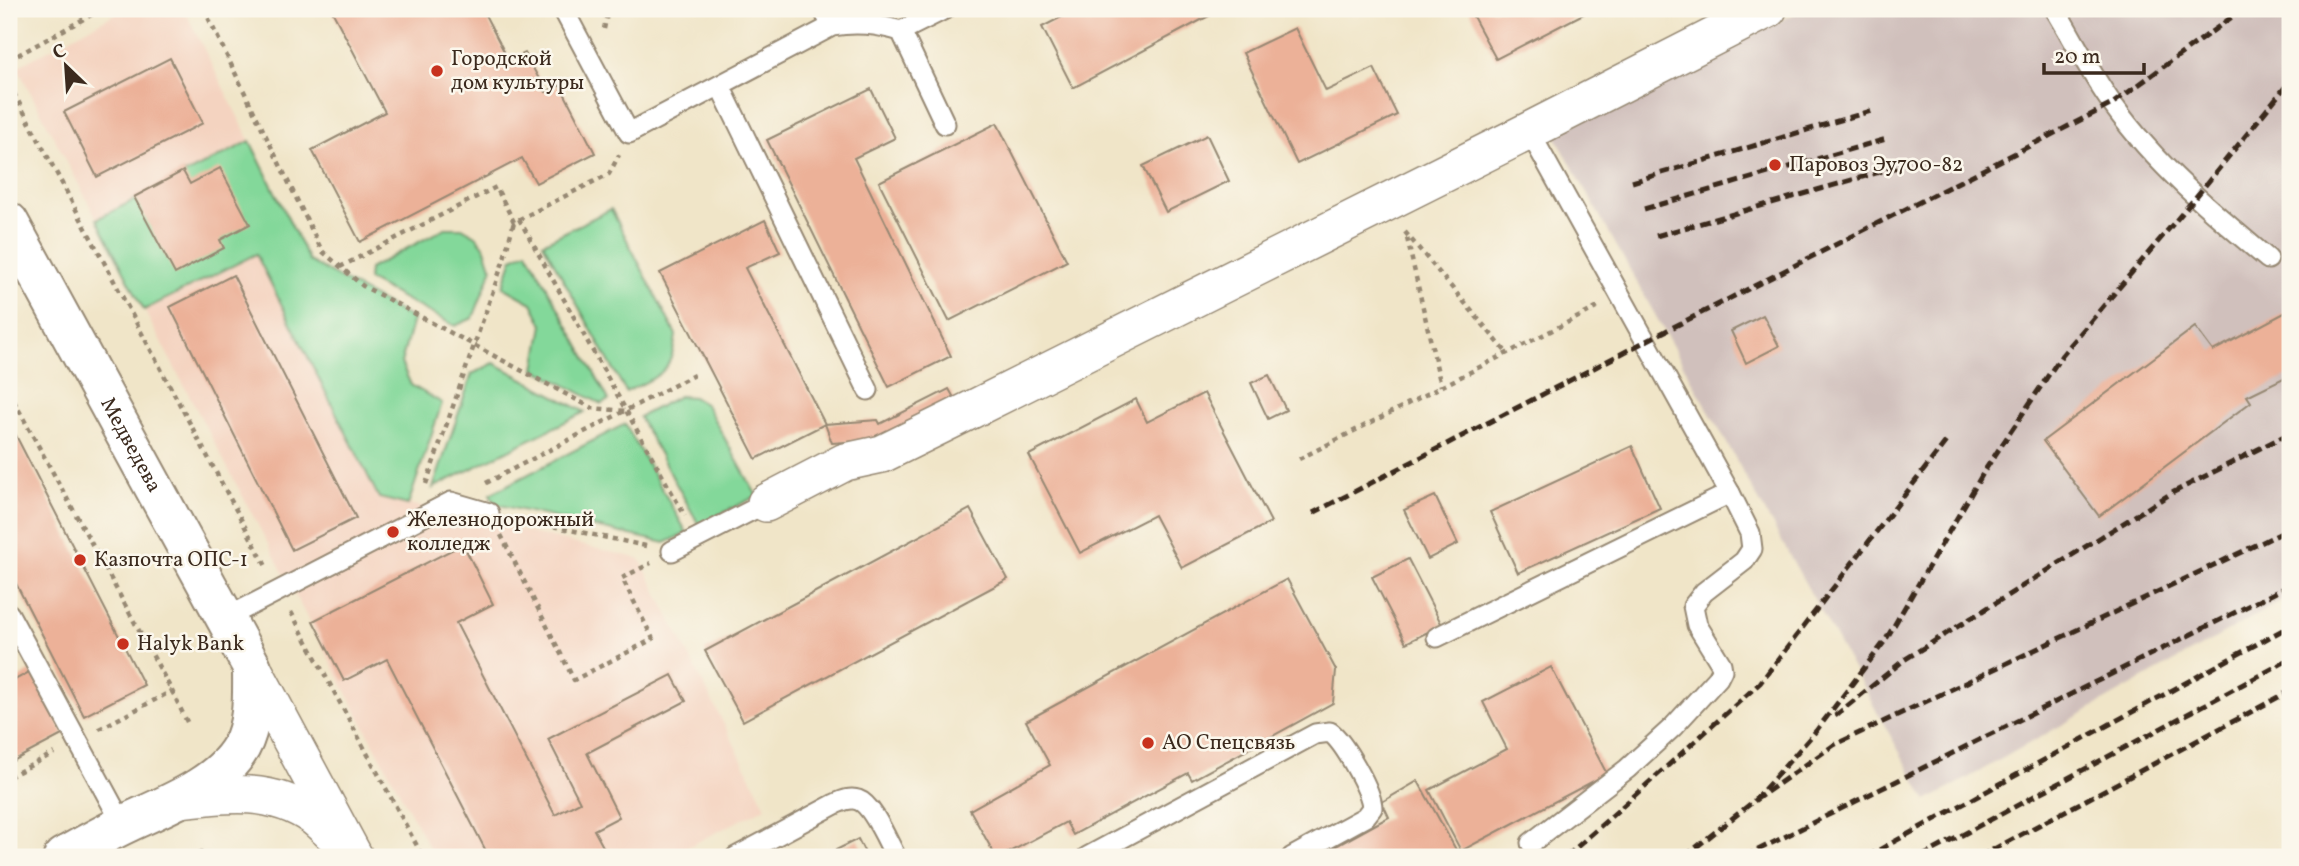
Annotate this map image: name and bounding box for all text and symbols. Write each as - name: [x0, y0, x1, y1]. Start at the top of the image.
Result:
- north arrow: [32, 32, 102, 102]
- scale bar: [2044, 32, 2143, 76]
- text: С: [49, 38, 71, 67]
- text: 20 m: [2054, 43, 2100, 72]
- place label: Городской дом культуры: [451, 45, 584, 98]
- marker: Городской дом культуры: [429, 63, 445, 79]
- place label: Паровоз Эу700-82: [1789, 151, 1963, 180]
- marker: Паровоз Эу700-82: [1767, 157, 1783, 173]
- street label: Медведева: [93, 392, 169, 498]
- place label: Железнодорожный колледж: [407, 506, 594, 559]
- marker: Железнодорожный колледж: [385, 524, 401, 540]
- place label: Казпочта ОПС-1: [94, 546, 248, 575]
- marker: Казпочта ОПС-1: [72, 552, 88, 568]
- place label: Halyk Bank: [137, 630, 245, 659]
- marker: Halyk Bank: [115, 636, 131, 652]
- place label: АО Спецсвязь: [1162, 729, 1295, 758]
- marker: АО Спецсвязь: [1140, 735, 1156, 751]

